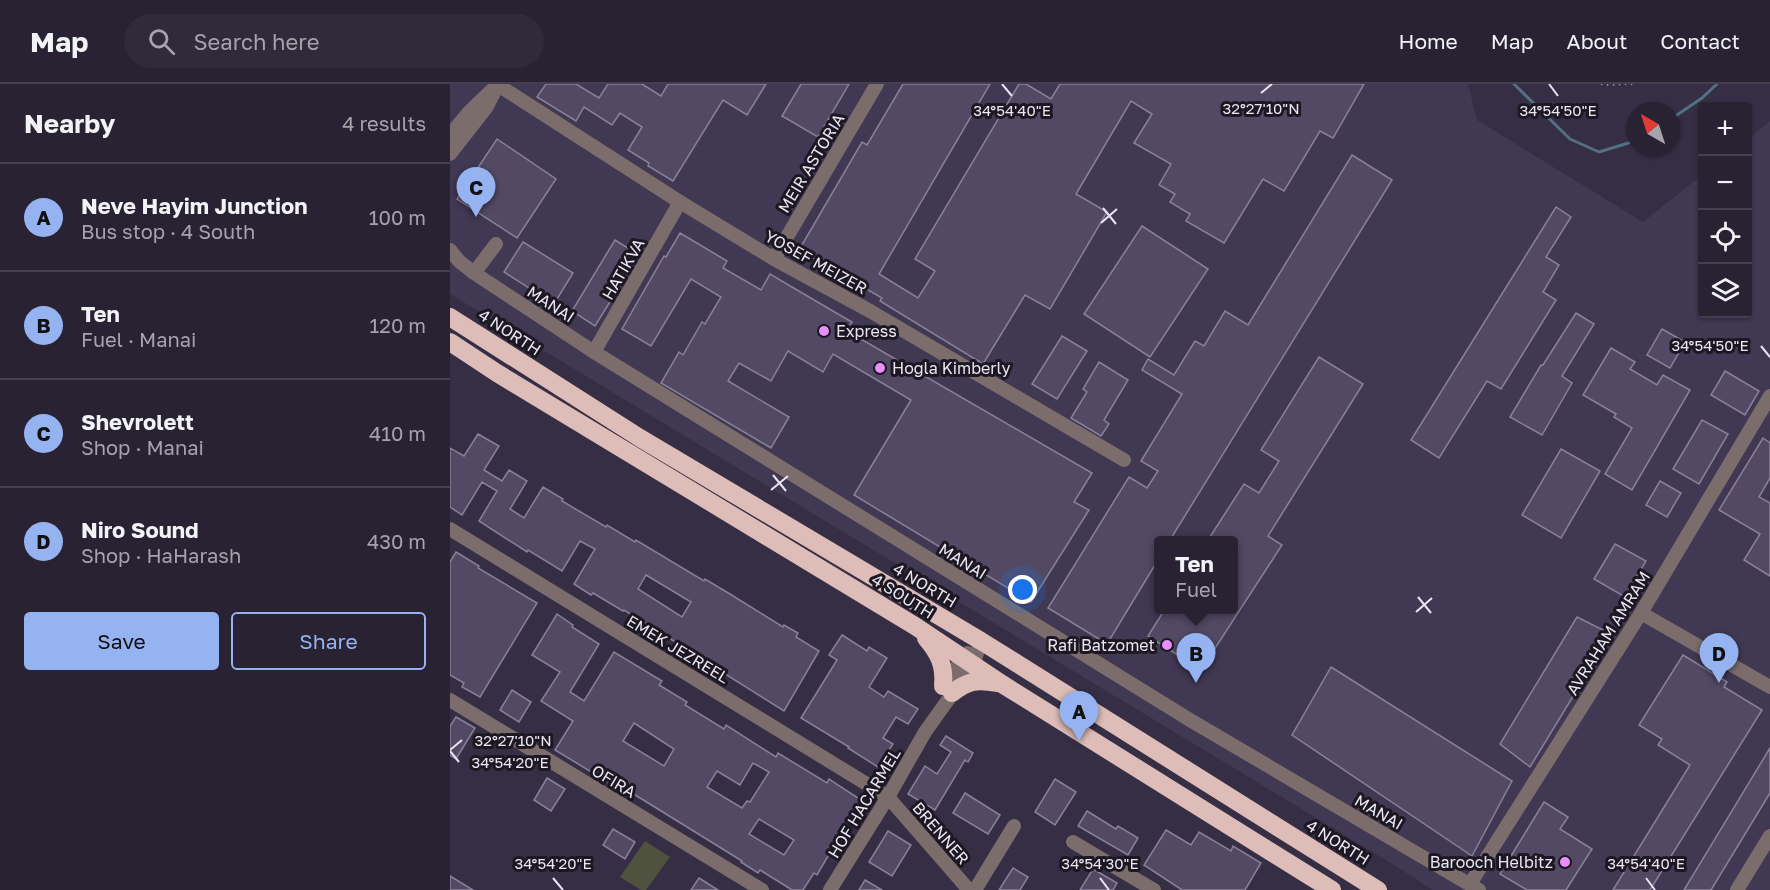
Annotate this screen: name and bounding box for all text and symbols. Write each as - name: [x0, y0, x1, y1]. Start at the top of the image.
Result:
- search box: [124, 14, 544, 68]
- text: Map: [30, 25, 88, 58]
- icon: search: [145, 25, 178, 58]
- text: Search here: [193, 28, 319, 55]
- text: Home: [1398, 28, 1458, 54]
- text: Map: [1491, 28, 1534, 54]
- text: About: [1567, 28, 1627, 54]
- text: Contact: [1660, 28, 1740, 54]
- text: 32°27'10"N: [1222, 99, 1300, 117]
- text: 34°54'40"E: [973, 101, 1051, 119]
- text: 34°54'50"E: [1519, 101, 1597, 119]
- north arrow: [1626, 102, 1680, 156]
- map controls: [1698, 102, 1752, 318]
- button: +: [1698, 102, 1752, 156]
- text: Nearby: [24, 108, 115, 139]
- street label: MEIR ASTORIA: [774, 110, 849, 216]
- text: 4 results: [342, 111, 426, 135]
- button: −: [1698, 156, 1752, 210]
- pin: C: [456, 168, 496, 217]
- text: Neve Hayim Junction: [81, 192, 308, 219]
- text: A: [36, 205, 51, 229]
- text: 100 m: [369, 205, 426, 229]
- button: locate: [1698, 210, 1752, 264]
- text: Bus stop · 4 South: [81, 219, 255, 243]
- street label: YOSEF MEIZER: [761, 226, 871, 298]
- street label: HATIKVA: [597, 234, 649, 303]
- button: layers: [1698, 264, 1752, 318]
- street label: MANAI: [524, 281, 578, 327]
- text: Ten: [81, 300, 120, 327]
- street label: 4 NORTH: [475, 304, 545, 360]
- text: B: [36, 313, 51, 337]
- text: 120 m: [370, 313, 426, 337]
- place label: Express: [836, 321, 897, 341]
- marker: Express: [817, 324, 831, 338]
- text: Fuel · Manai: [81, 327, 196, 351]
- text: 34°54'50"E: [1671, 336, 1749, 354]
- place label: Hogla Kimberly: [892, 358, 1010, 378]
- marker: Hogla Kimberly: [873, 361, 887, 375]
- text: Shevrolett: [81, 408, 194, 435]
- text: C: [36, 421, 51, 445]
- text: 410 m: [369, 421, 426, 445]
- text: Shop · Manai: [81, 435, 204, 459]
- text: Niro Sound: [81, 516, 199, 543]
- text: D: [36, 529, 51, 553]
- text: 430 m: [367, 529, 426, 553]
- popup: [1154, 536, 1238, 614]
- street label: MANAI: [935, 539, 991, 583]
- text: Shop · HaHarash: [81, 543, 241, 567]
- text: Ten: [1175, 550, 1214, 577]
- street label: 4 NORTH: [890, 558, 960, 612]
- street label: AVRAHAM AMRAM: [1562, 567, 1654, 699]
- street label: 4 SOUTH: [868, 569, 938, 623]
- your location: [1008, 575, 1037, 604]
- text: Fuel: [1175, 577, 1217, 601]
- street label: EMEK JEZREEL: [623, 611, 733, 687]
- button: Save: [24, 612, 219, 670]
- button: Share: [231, 612, 426, 670]
- pin: B: [1176, 634, 1216, 683]
- pin: D: [1700, 634, 1738, 683]
- place label: Rafi Batzomet: [1047, 635, 1155, 655]
- marker: Rafi Batzomet: [1160, 638, 1174, 652]
- pin: A: [1060, 692, 1098, 741]
- text: 32°27'10"N: [474, 731, 552, 749]
- street label: HOF HACARMEL: [823, 744, 905, 862]
- text: 34°54'20"E: [471, 753, 549, 771]
- street label: OFIRA: [588, 760, 640, 802]
- street label: MANAI: [1351, 790, 1407, 834]
- street label: BRENNER: [908, 798, 974, 868]
- street label: 4 NORTH: [1303, 815, 1373, 869]
- place label: Barooch Helbitz: [1430, 852, 1553, 872]
- text: 34°54'20"E: [514, 854, 592, 872]
- text: 34°54'30"E: [1061, 854, 1139, 872]
- text: 34°54'40"E: [1607, 854, 1685, 872]
- marker: Barooch Helbitz: [1558, 855, 1572, 869]

